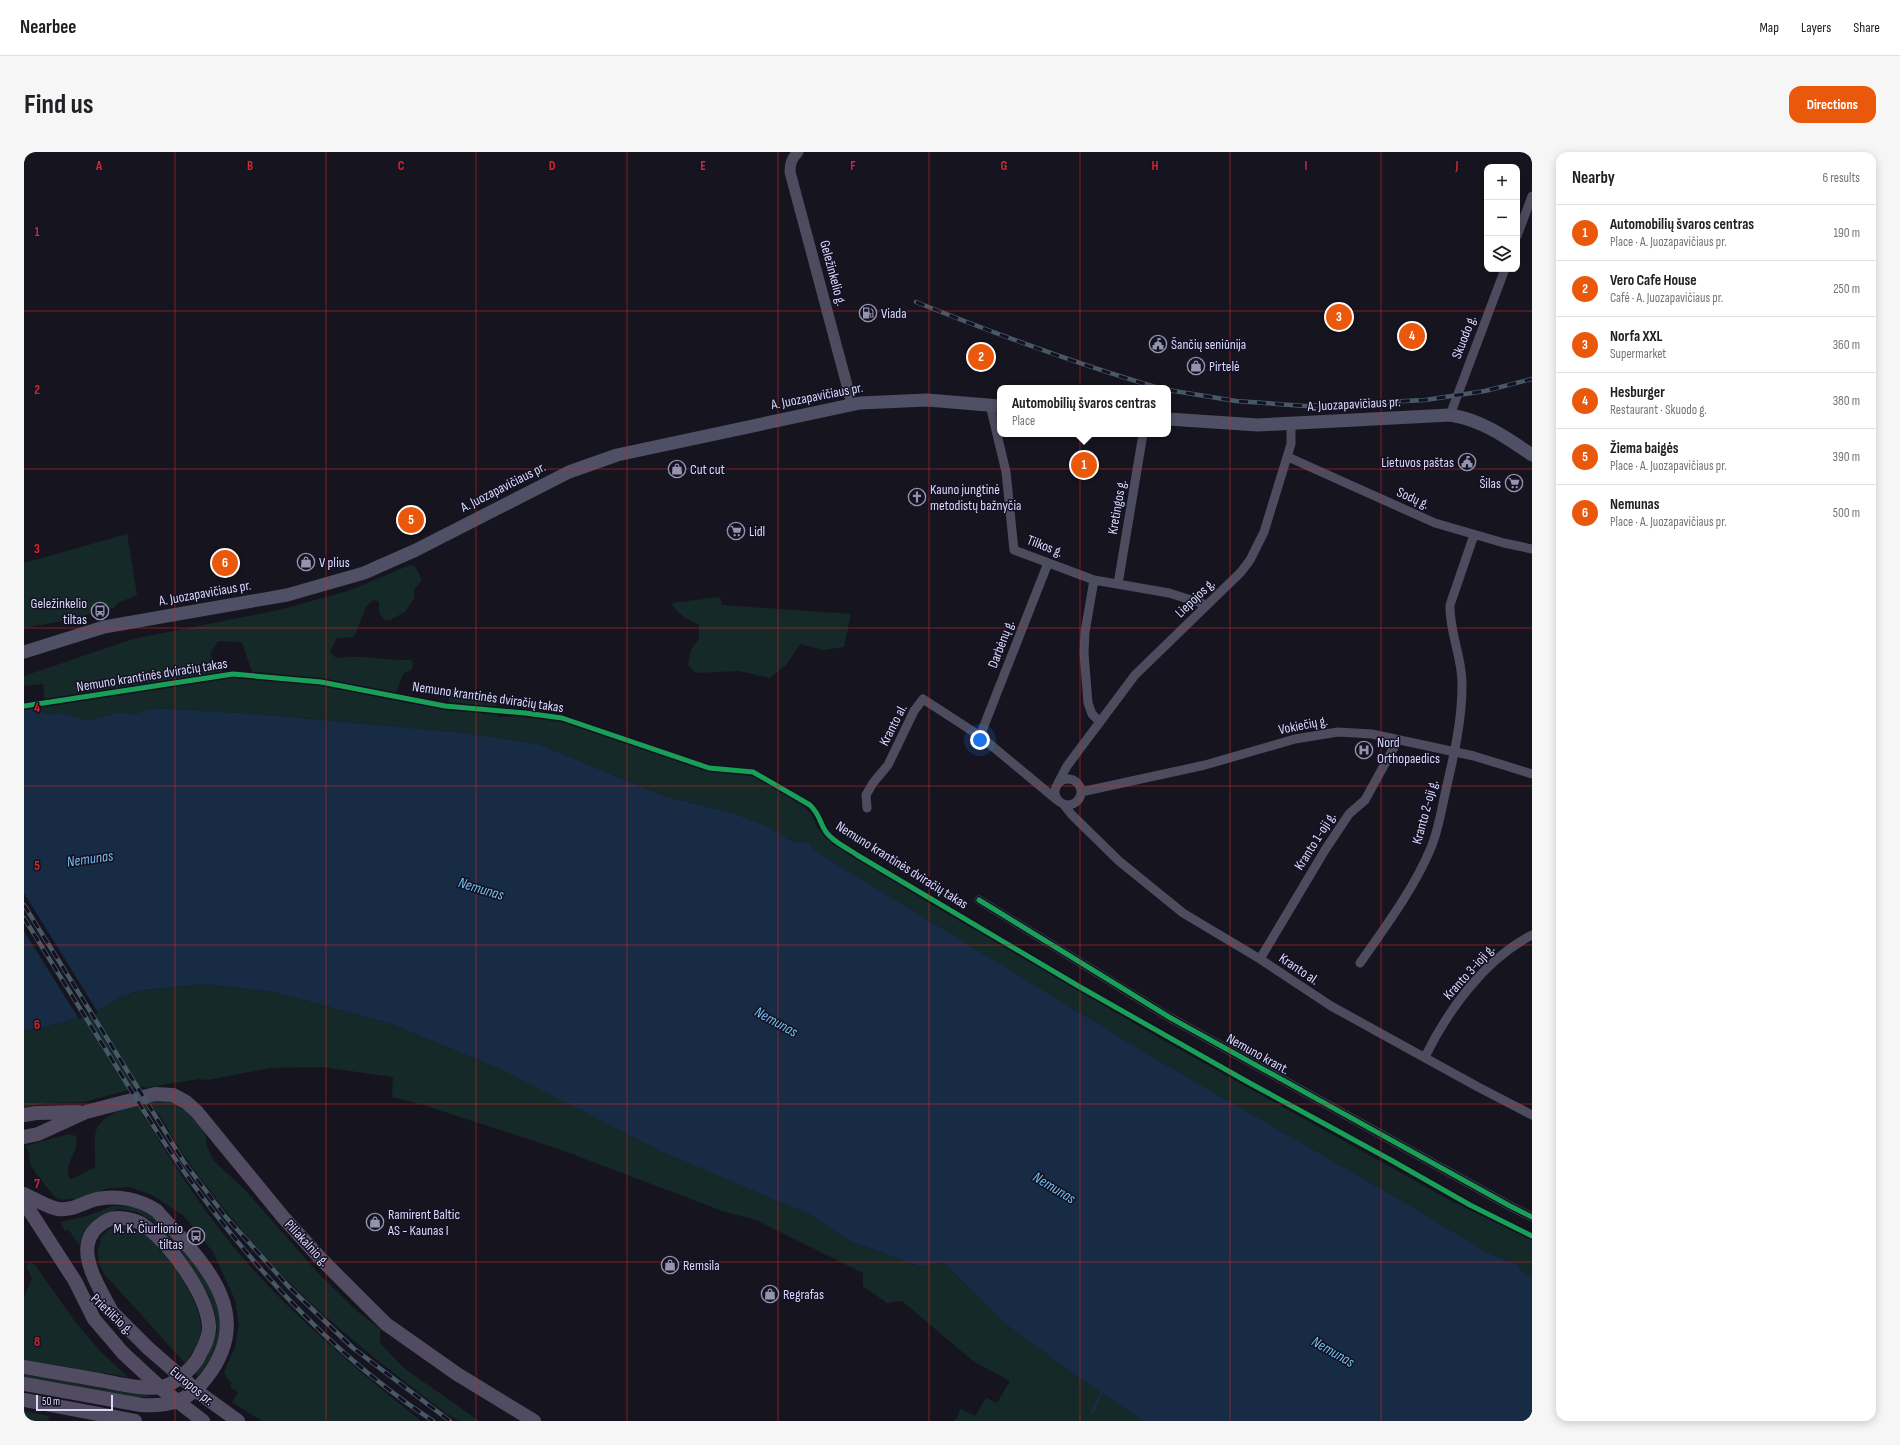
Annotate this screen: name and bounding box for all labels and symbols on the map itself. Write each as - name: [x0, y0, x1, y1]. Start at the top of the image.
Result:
- text: A: [95, 158, 103, 174]
- text: B: [247, 158, 253, 174]
- text: C: [398, 158, 405, 174]
- text: D: [549, 158, 556, 174]
- text: E: [700, 158, 706, 174]
- text: F: [850, 158, 856, 174]
- text: G: [1001, 158, 1008, 174]
- text: H: [1152, 158, 1159, 174]
- text: I: [1305, 158, 1308, 174]
- text: J: [1455, 158, 1459, 174]
- text: 1: [34, 224, 40, 240]
- street label: Geležinkelio g.: [816, 238, 850, 308]
- pin: 3: [1326, 302, 1352, 332]
- fuel station icon: Viada: [858, 303, 878, 323]
- place label: Viada: [881, 305, 907, 322]
- street label: Skuodo g.: [1448, 313, 1480, 361]
- pin: 4: [1399, 321, 1425, 351]
- public building icon: Šančių seniūnija: [1148, 334, 1168, 354]
- place label: Šančių seniūnija: [1171, 336, 1246, 353]
- pin: 2: [968, 342, 994, 372]
- shop icon: Pirtelė: [1186, 356, 1206, 376]
- place label: Pirtelė: [1209, 358, 1240, 375]
- street label: A. Juozapavičiaus pr.: [769, 379, 864, 413]
- text: 2: [34, 382, 40, 398]
- street label: A. Juozapavičiaus pr.: [1306, 393, 1401, 415]
- pin: 1: [1071, 450, 1097, 480]
- public building icon: Lietuvos paštas: [1457, 452, 1477, 472]
- place label: Lietuvos paštas: [1381, 454, 1454, 471]
- street label: A. Juozapavičiaus pr.: [457, 458, 548, 516]
- shop icon: Cut cut: [667, 459, 687, 479]
- place label: Cut cut: [690, 461, 725, 478]
- supermarket icon: Šilas: [1504, 473, 1524, 493]
- place label: Šilas: [1479, 475, 1501, 492]
- street label: Kretingos g.: [1104, 478, 1130, 536]
- place label: Kauno jungtinė metodistų bažnyčia: [930, 481, 1021, 514]
- street label: Sodų g.: [1394, 483, 1432, 513]
- church icon: Kauno jungtinė metodistų bažnyčia: [907, 487, 927, 507]
- pin: 5: [398, 505, 424, 535]
- supermarket icon: Lidl: [726, 521, 746, 541]
- place label: Lidl: [749, 523, 765, 540]
- street label: Tilkos g.: [1025, 531, 1065, 561]
- text: 3: [34, 541, 40, 557]
- pin: 6: [212, 548, 238, 578]
- shop icon: V plius: [296, 552, 316, 572]
- place label: V plius: [319, 554, 350, 571]
- street label: Liepojos g.: [1172, 575, 1218, 621]
- street label: A. Juozapavičiaus pr.: [157, 577, 252, 610]
- place label: Geležinkelio tiltas: [30, 595, 87, 628]
- bus stop icon: Geležinkelio tiltas: [90, 601, 110, 621]
- street label: Darbėnų g.: [984, 618, 1018, 670]
- street label: Nemuno krantinės dviračių takas: [75, 655, 229, 695]
- street label: Nemuno krantinės dviračių takas: [411, 678, 565, 716]
- text: 4: [34, 700, 40, 716]
- street label: Kranto al.: [875, 701, 911, 749]
- street label: Vokiečių g.: [1277, 712, 1329, 738]
- your location: [970, 730, 990, 750]
- place label: Nord Orthopaedics: [1377, 734, 1440, 767]
- hospital icon: Nord Orthopaedics: [1354, 740, 1374, 760]
- street label: Kranto 2-oji g.: [1408, 778, 1442, 846]
- street label: Kranto 1-oji g.: [1291, 809, 1339, 873]
- street label: Nemuno krantinės dviračių takas: [833, 817, 971, 913]
- water label: Nemunas: [66, 846, 115, 872]
- text: 5: [34, 858, 40, 874]
- water label: Nemunas: [456, 873, 507, 905]
- street label: Kranto 3-ioji g.: [1440, 941, 1498, 1003]
- street label: Kranto al.: [1276, 950, 1322, 988]
- water label: Nemunas: [751, 1002, 802, 1042]
- text: 6: [34, 1017, 40, 1033]
- street label: Nemuno krant.: [1224, 1030, 1292, 1078]
- water label: Nemunas: [1029, 1168, 1079, 1209]
- text: 7: [34, 1176, 40, 1192]
- place label: Ramirent Baltic AS - Kaunas I: [387, 1206, 460, 1239]
- shop icon: Ramirent Baltic AS - Kaunas I: [365, 1212, 385, 1232]
- street label: Piliakalnio g.: [281, 1216, 333, 1270]
- place label: M. K. Čiurlionio tiltas: [113, 1220, 183, 1253]
- bus stop icon: M. K. Čiurlionio tiltas: [186, 1226, 206, 1246]
- shop icon: Remsila: [660, 1255, 680, 1275]
- place label: Remsila: [683, 1257, 720, 1274]
- shop icon: Regrafas: [760, 1284, 780, 1304]
- place label: Regrafas: [783, 1286, 824, 1303]
- street label: Prietilčio g.: [87, 1290, 137, 1338]
- water label: Nemunas: [1308, 1332, 1359, 1372]
- text: 8: [34, 1334, 40, 1350]
- street label: Europos pr.: [167, 1363, 217, 1409]
- scale bar: [36, 1393, 113, 1412]

